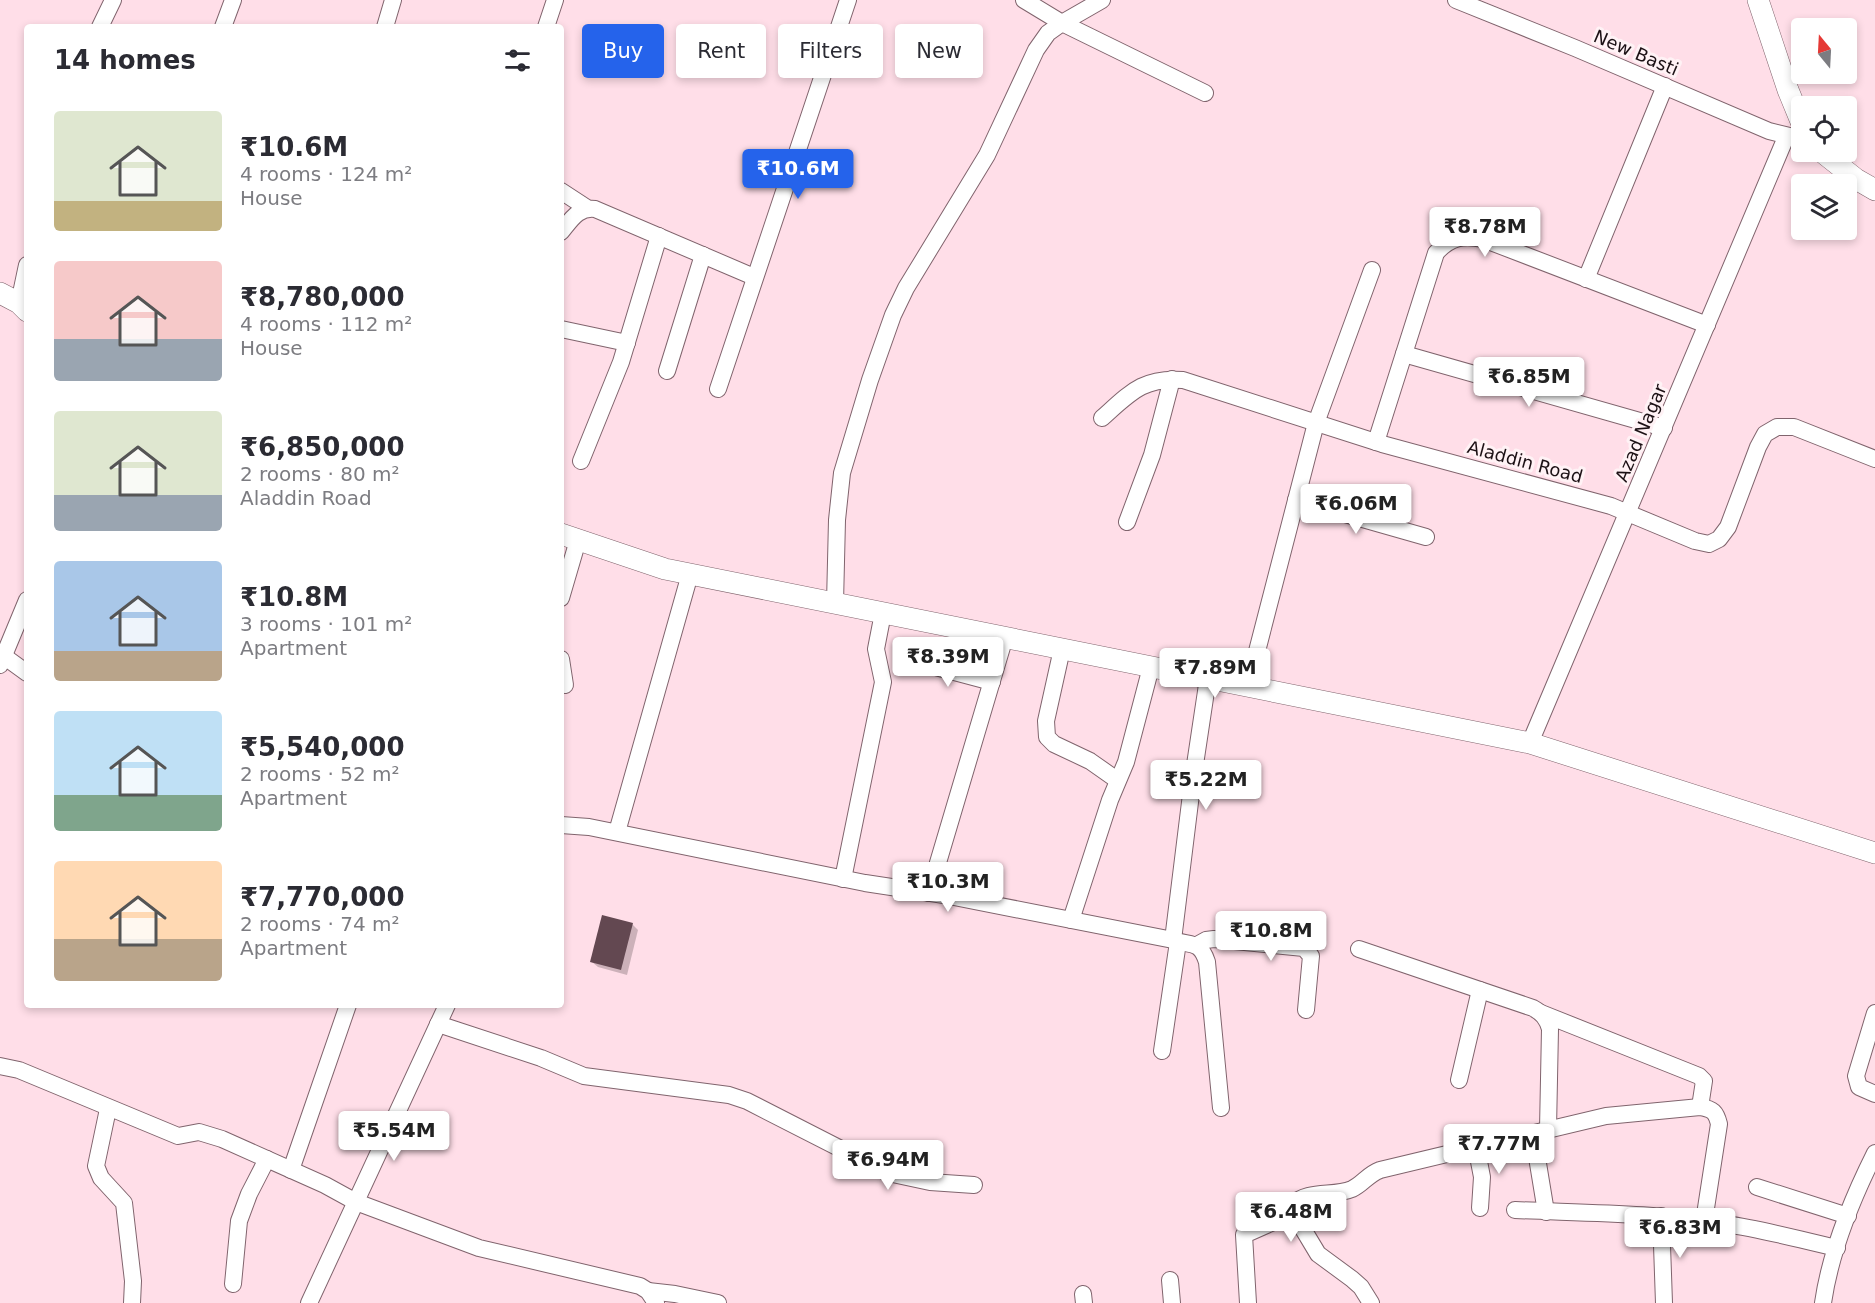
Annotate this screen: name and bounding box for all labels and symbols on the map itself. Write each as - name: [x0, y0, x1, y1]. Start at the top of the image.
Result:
- north arrow: [1791, 18, 1857, 84]
- street label: New Basti: [1591, 25, 1682, 80]
- pin: ₹10.6M: [749, 149, 847, 200]
- pin: ₹8.78M: [1436, 207, 1534, 258]
- pin: ₹6.85M: [1480, 357, 1578, 408]
- street label: Azad Nagar: [1610, 380, 1671, 485]
- street label: Aladdin Road: [1465, 436, 1585, 487]
- pin: ₹6.06M: [1307, 484, 1405, 535]
- pin: ₹8.39M: [899, 637, 997, 688]
- pin: ₹7.89M: [1166, 648, 1264, 699]
- pin: ₹5.22M: [1157, 760, 1255, 811]
- pin: ₹10.3M: [899, 862, 997, 913]
- pin: ₹10.8M: [1222, 911, 1320, 962]
- pin: ₹5.54M: [345, 1111, 443, 1162]
- pin: ₹7.77M: [1450, 1124, 1548, 1175]
- pin: ₹6.94M: [839, 1140, 937, 1191]
- pin: ₹6.48M: [1242, 1192, 1340, 1243]
- pin: ₹6.83M: [1631, 1208, 1729, 1259]

